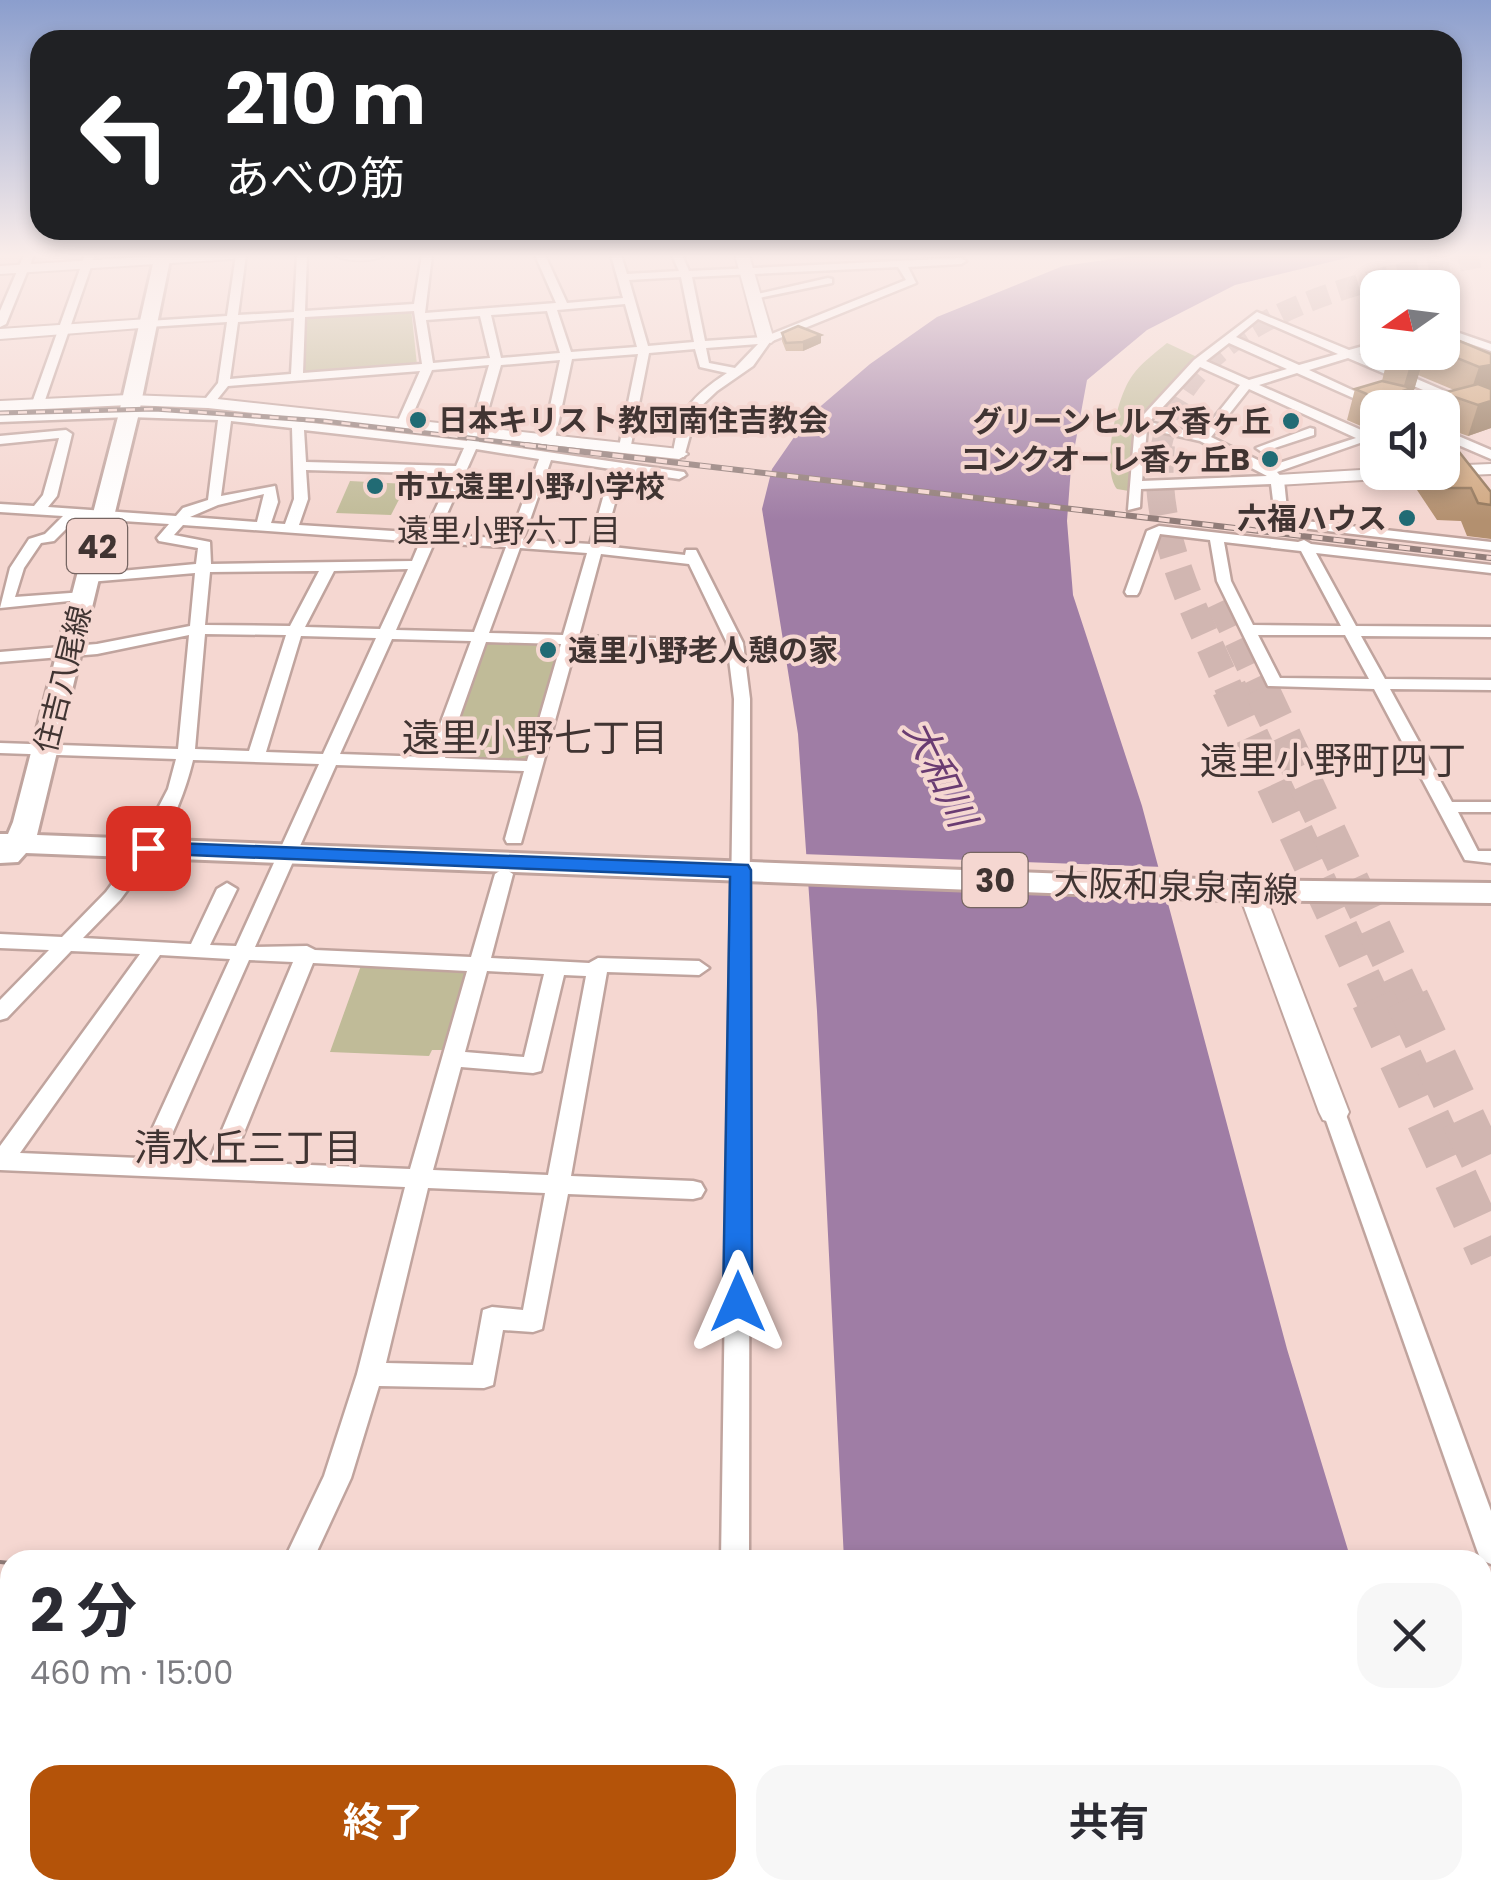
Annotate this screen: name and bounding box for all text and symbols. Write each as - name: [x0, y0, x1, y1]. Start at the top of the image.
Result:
- text: 210 m: [225, 50, 426, 149]
- icon: left: [60, 70, 190, 200]
- text: あべの筋: [225, 147, 405, 210]
- north arrow: [1360, 270, 1460, 370]
- map controls: [1360, 270, 1460, 490]
- button: sound: [1360, 390, 1460, 490]
- place label: 日本キリスト教団南住吉教会: [438, 399, 828, 442]
- place label: グリーンヒルズ香ヶ丘: [973, 400, 1271, 443]
- marker: 日本キリスト教団南住吉教会: [407, 409, 429, 431]
- marker: グリーンヒルズ香ヶ丘: [1280, 410, 1302, 432]
- place label: コンクオーレ香ヶ丘B: [960, 438, 1250, 481]
- marker: コンクオーレ香ヶ丘B: [1259, 448, 1281, 470]
- place label: 市立遠里小野小学校: [395, 465, 665, 508]
- marker: 市立遠里小野小学校: [364, 475, 386, 497]
- place label: 六福ハウス: [1237, 497, 1387, 540]
- marker: 六福ハウス: [1396, 507, 1418, 529]
- district label: 遠里小野六丁目: [397, 508, 621, 553]
- road number: 42: [67, 519, 127, 573]
- street label: 住吉八尾線: [24, 601, 102, 757]
- place label: 遠里小野老人憩の家: [568, 629, 838, 672]
- marker: 遠里小野老人憩の家: [537, 639, 559, 661]
- water label: 大和川: [891, 710, 991, 839]
- district label: 遠里小野七丁目: [402, 711, 668, 764]
- district label: 遠里小野町四丁: [1200, 734, 1466, 787]
- pin: [106, 806, 191, 891]
- icon: arrive: [121, 821, 176, 876]
- road number: 30: [962, 853, 1028, 907]
- street label: 大阪和泉泉南線: [1053, 857, 1299, 915]
- district label: 清水丘三丁目: [134, 1121, 362, 1174]
- position arrow: [686, 1250, 790, 1354]
- text: 2 分: [30, 1569, 137, 1653]
- button: close: [1357, 1583, 1462, 1688]
- text: 460 m · 15:00: [30, 1650, 233, 1695]
- button: 終了: [30, 1765, 736, 1880]
- button: 共有: [756, 1765, 1462, 1880]

